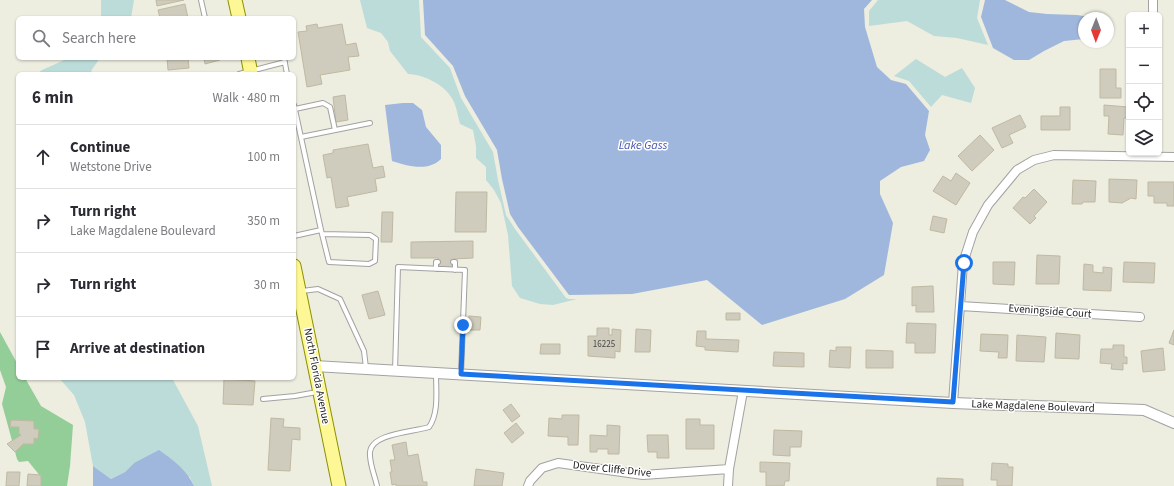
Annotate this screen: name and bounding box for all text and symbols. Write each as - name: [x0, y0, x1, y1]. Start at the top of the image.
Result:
- north arrow: [1078, 12, 1114, 48]
- map controls: [1126, 12, 1162, 156]
- button: +: [1126, 12, 1162, 48]
- search box: [16, 16, 296, 60]
- icon: search: [30, 27, 52, 49]
- text: Search here: [62, 28, 136, 49]
- button: −: [1126, 48, 1162, 84]
- button: locate: [1126, 84, 1162, 120]
- text: 6 min: [32, 86, 73, 110]
- text: Walk · 480 m: [212, 89, 280, 107]
- button: layers: [1126, 120, 1162, 156]
- text: Continue: [70, 137, 130, 158]
- water label: Lake Gass: [619, 137, 667, 154]
- icon: ahead: [32, 146, 54, 168]
- text: 100 m: [247, 148, 280, 166]
- text: Wetstone Drive: [70, 158, 152, 176]
- text: Turn right: [70, 201, 136, 222]
- icon: right: [32, 210, 54, 232]
- text: 350 m: [247, 212, 280, 230]
- text: Lake Magdalene Boulevard: [70, 222, 216, 240]
- route start: [955, 254, 973, 272]
- icon: right: [32, 274, 54, 296]
- text: Turn right: [70, 274, 136, 295]
- text: 30 m: [254, 276, 280, 294]
- street label: Eveningside Court: [1008, 301, 1092, 321]
- route end: [454, 316, 472, 334]
- street label: North Florida Avenue: [300, 327, 334, 426]
- icon: arrive: [32, 338, 54, 360]
- text: Arrive at destination: [70, 338, 205, 359]
- house number: 16225: [593, 338, 616, 351]
- street label: Lake Magdalene Boulevard: [971, 396, 1095, 416]
- street label: Dover Cliffe Drive: [572, 457, 652, 481]

